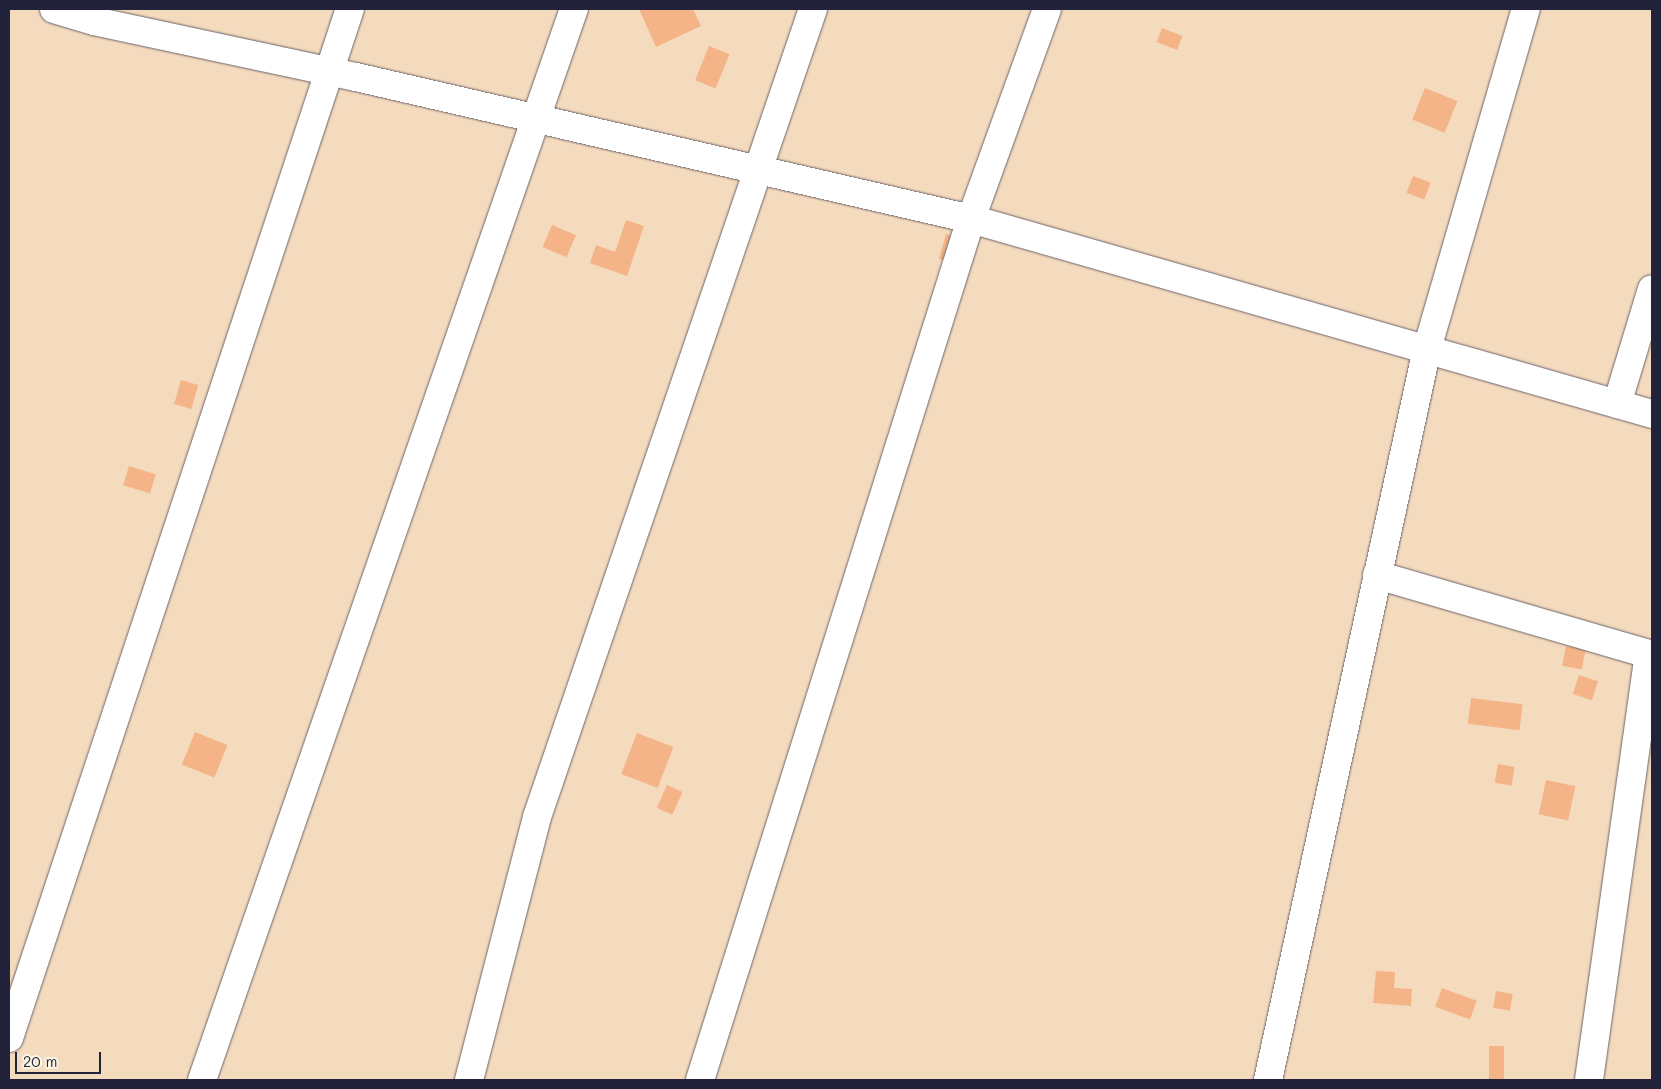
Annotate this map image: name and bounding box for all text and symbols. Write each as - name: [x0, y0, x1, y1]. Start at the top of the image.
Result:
- scale bar: [18, 1042, 104, 1074]
- text: 20 m: [23, 1051, 57, 1071]

